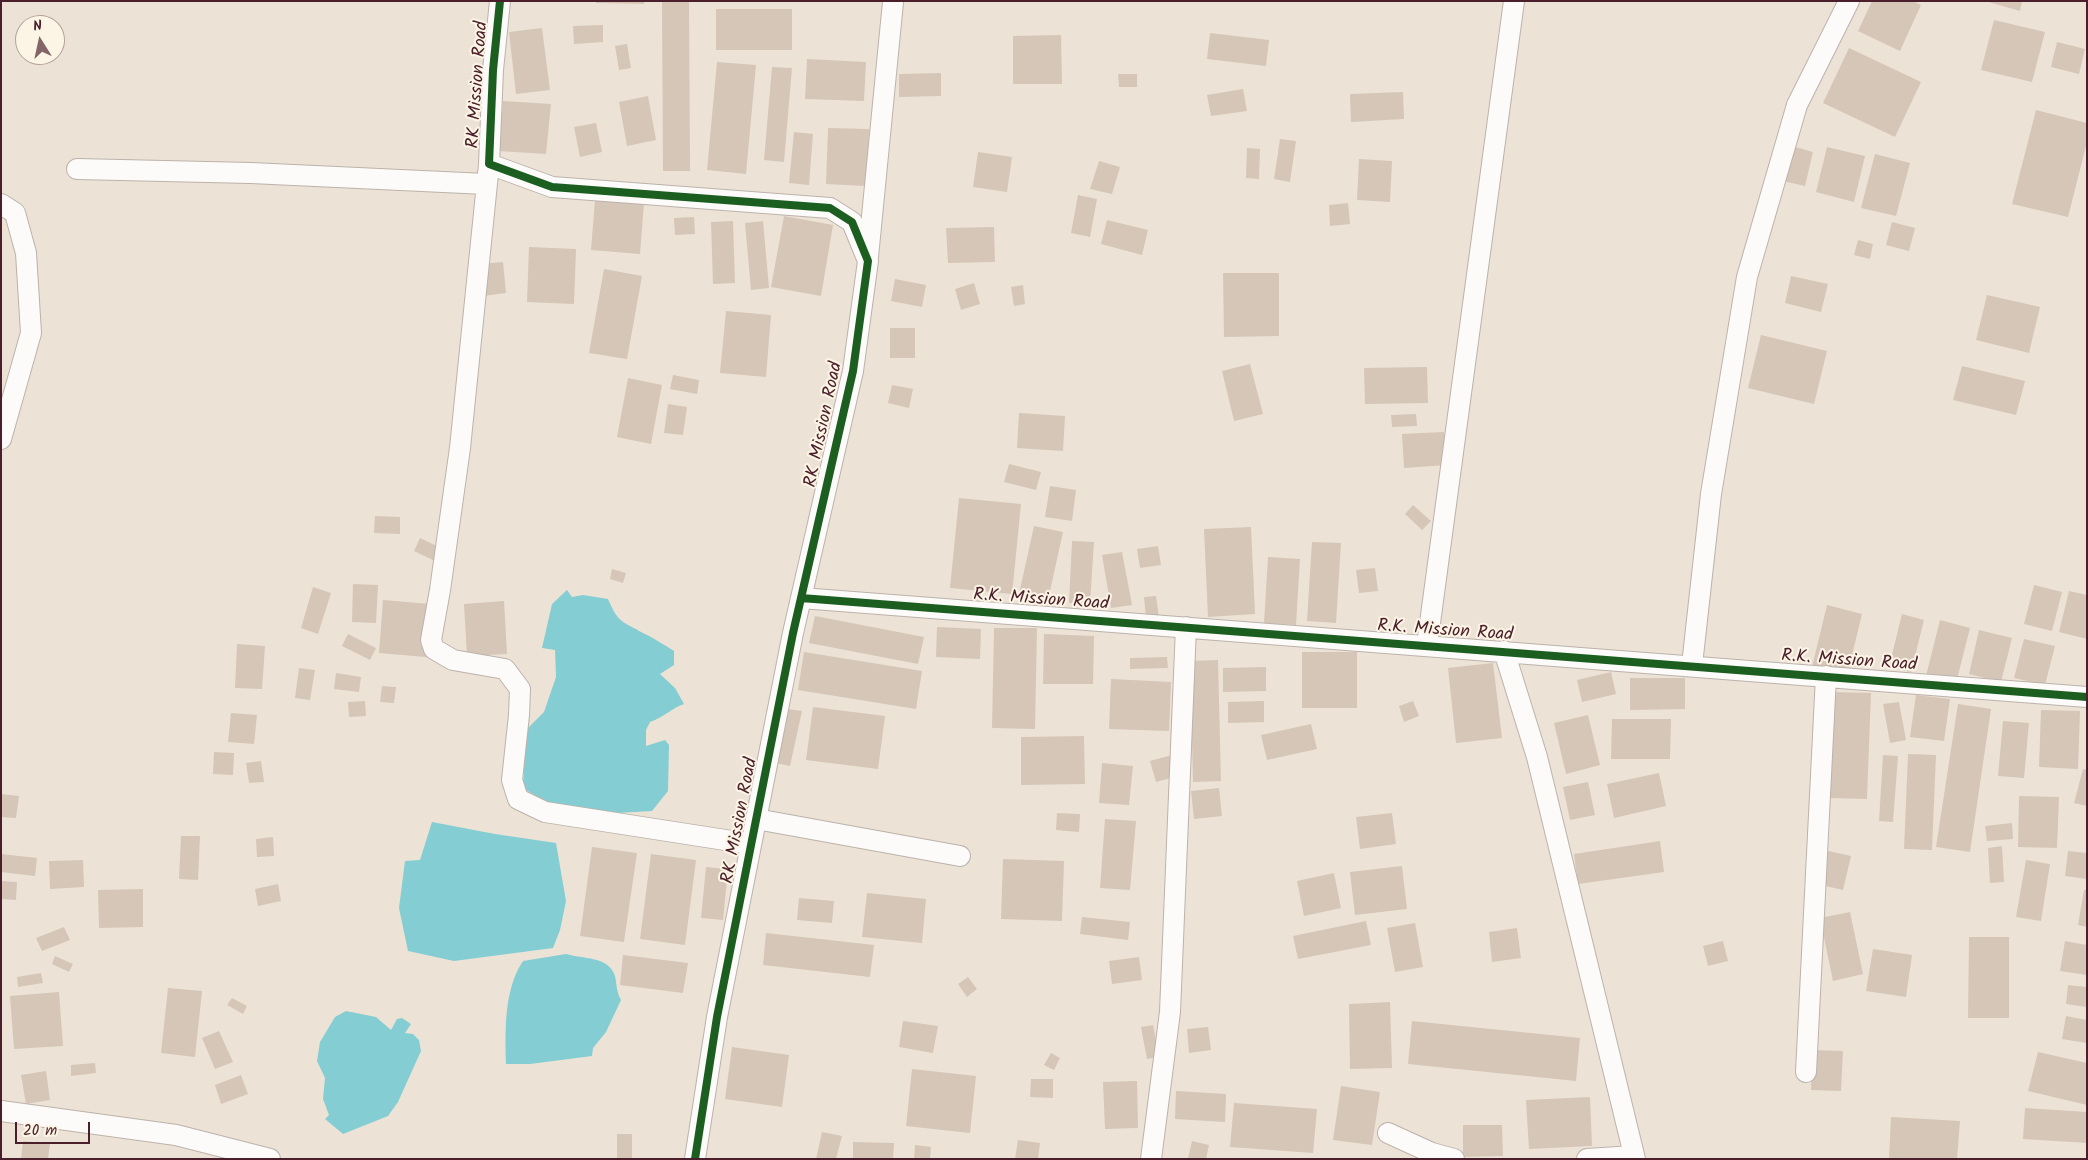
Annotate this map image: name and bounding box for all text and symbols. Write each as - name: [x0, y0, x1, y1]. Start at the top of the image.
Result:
- north arrow: [15, 15, 65, 65]
- text: N: [31, 15, 44, 38]
- street label: RK Mission Road: [464, 21, 494, 149]
- street label: RK Mission Road: [801, 360, 849, 490]
- street label: R.K. Mission Road: [972, 585, 1110, 617]
- street label: R.K. Mission Road: [1376, 616, 1514, 648]
- street label: R.K. Mission Road: [1780, 646, 1918, 678]
- street label: RK Mission Road: [718, 756, 764, 886]
- scale bar: [18, 1112, 92, 1144]
- text: 20 m: [23, 1119, 57, 1143]

